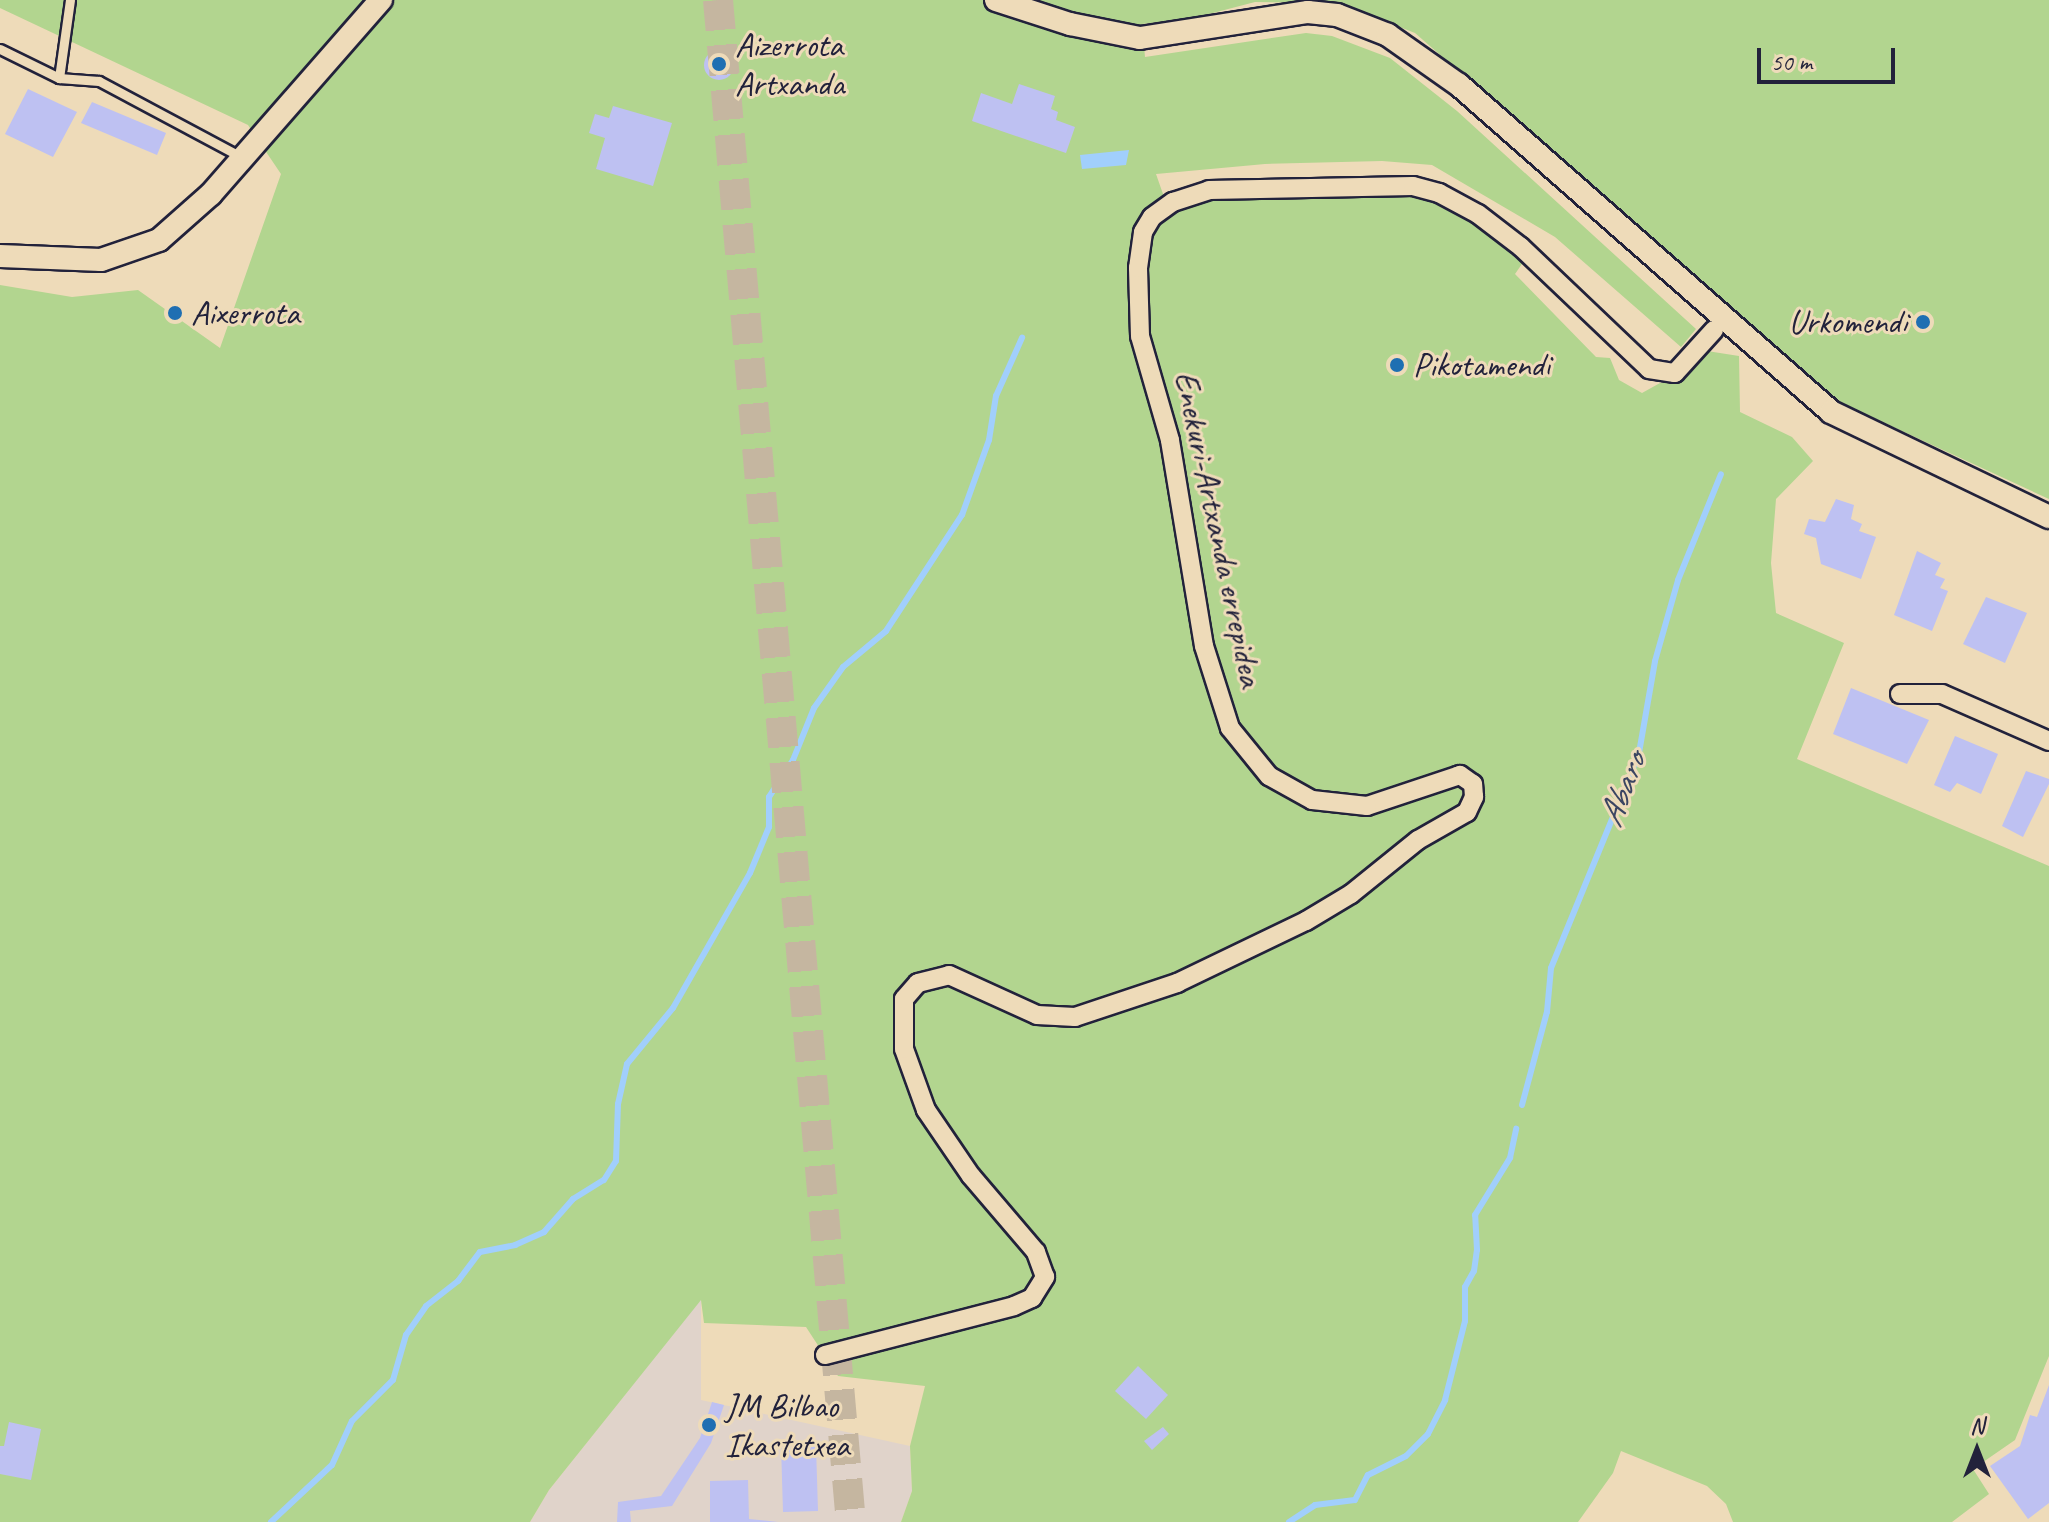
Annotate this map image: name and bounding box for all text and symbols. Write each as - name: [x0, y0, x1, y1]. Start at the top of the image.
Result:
- place label: Aizerrota Artxanda: [735, 24, 844, 104]
- scale bar: [1761, 32, 1899, 82]
- text: 50 m: [1771, 47, 1812, 77]
- marker: Aizerrota Artxanda: [710, 55, 728, 73]
- place label: Aixerrota: [191, 293, 300, 333]
- place label: Urkomendi: [1789, 302, 1907, 342]
- marker: Aixerrota: [166, 304, 184, 322]
- marker: Urkomendi: [1914, 313, 1932, 331]
- place label: Pikotamendi: [1413, 345, 1550, 385]
- marker: Pikotamendi: [1388, 356, 1406, 374]
- street label: Enekuri-Artxanda errepidea: [1166, 368, 1272, 690]
- water label: Abaro: [1588, 747, 1656, 833]
- place label: JM Bilbao Ikastetxea: [725, 1385, 849, 1464]
- north arrow: [1937, 1410, 2017, 1490]
- text: N: [1970, 1412, 1984, 1440]
- marker: JM Bilbao Ikastetxea: [700, 1416, 718, 1434]

